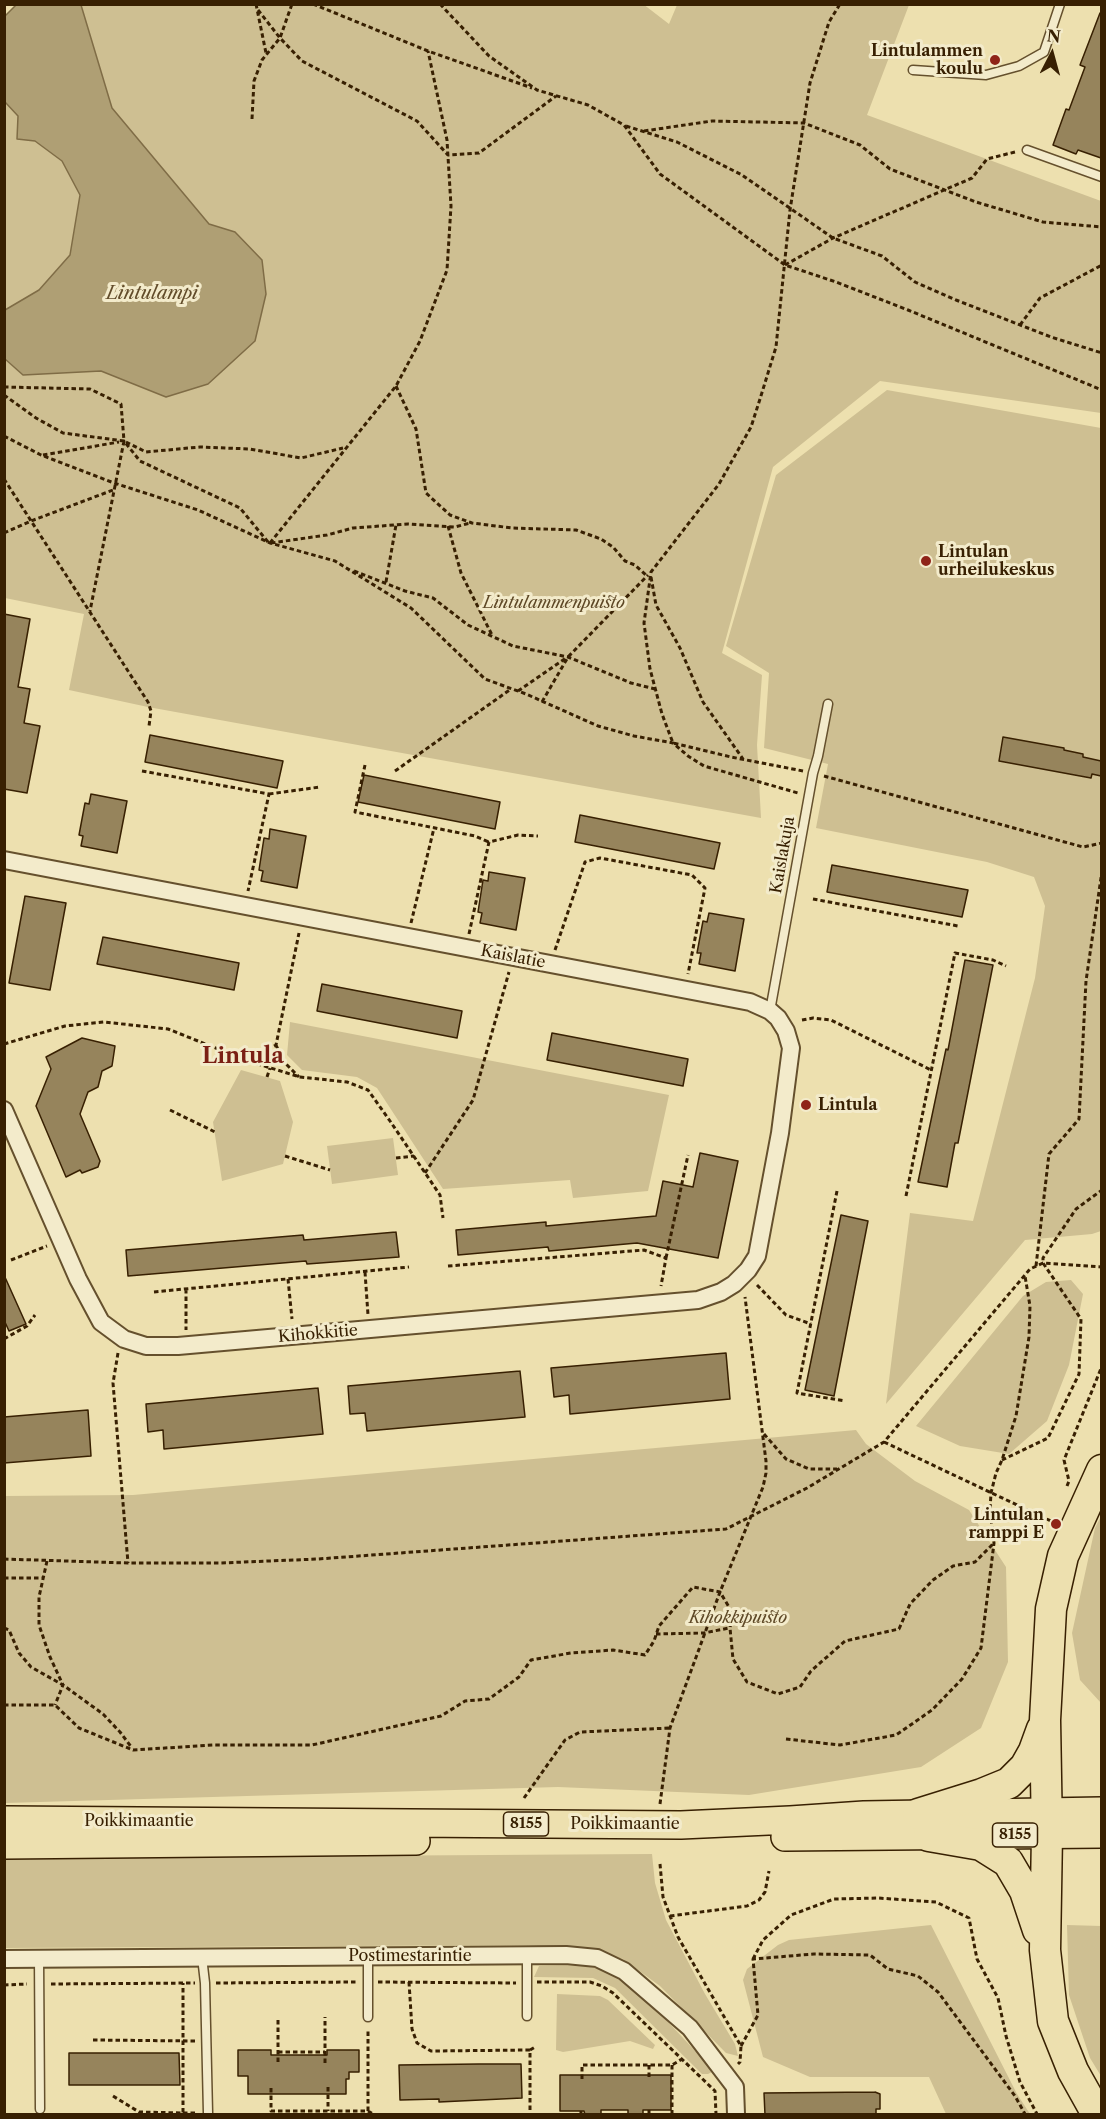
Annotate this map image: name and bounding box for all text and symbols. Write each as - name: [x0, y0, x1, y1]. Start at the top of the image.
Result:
- north arrow: [1022, 24, 1082, 84]
- text: N: [1046, 25, 1062, 47]
- place label: Lintulammen koulu: [871, 41, 983, 79]
- marker: Lintulammen koulu: [988, 53, 1002, 67]
- water label: Lintulampi: [106, 283, 198, 305]
- place label: Lintulan urheilukeskus: [938, 542, 1055, 580]
- marker: Lintulan urheilukeskus: [919, 554, 933, 568]
- park label: Lintulammenpuisto: [483, 593, 625, 613]
- street label: Kaislakuja: [767, 815, 799, 895]
- street label: Kaislatie: [479, 941, 547, 973]
- district label: Lintula: [202, 1044, 284, 1070]
- place label: Lintula: [818, 1095, 878, 1115]
- marker: Lintula: [799, 1098, 813, 1112]
- street label: Kihokkitie: [277, 1321, 359, 1347]
- place label: Lintulan ramppi E: [968, 1505, 1044, 1543]
- marker: Lintulan ramppi E: [1049, 1517, 1063, 1531]
- park label: Kihokkipuisto: [689, 1608, 787, 1628]
- street label: Poikkimaantie: [84, 1811, 194, 1831]
- road number: 8155: [504, 1812, 548, 1836]
- street label: Poikkimaantie: [570, 1814, 680, 1834]
- road number: 8155: [992, 1823, 1038, 1847]
- street label: Postimestarintie: [348, 1946, 472, 1966]

